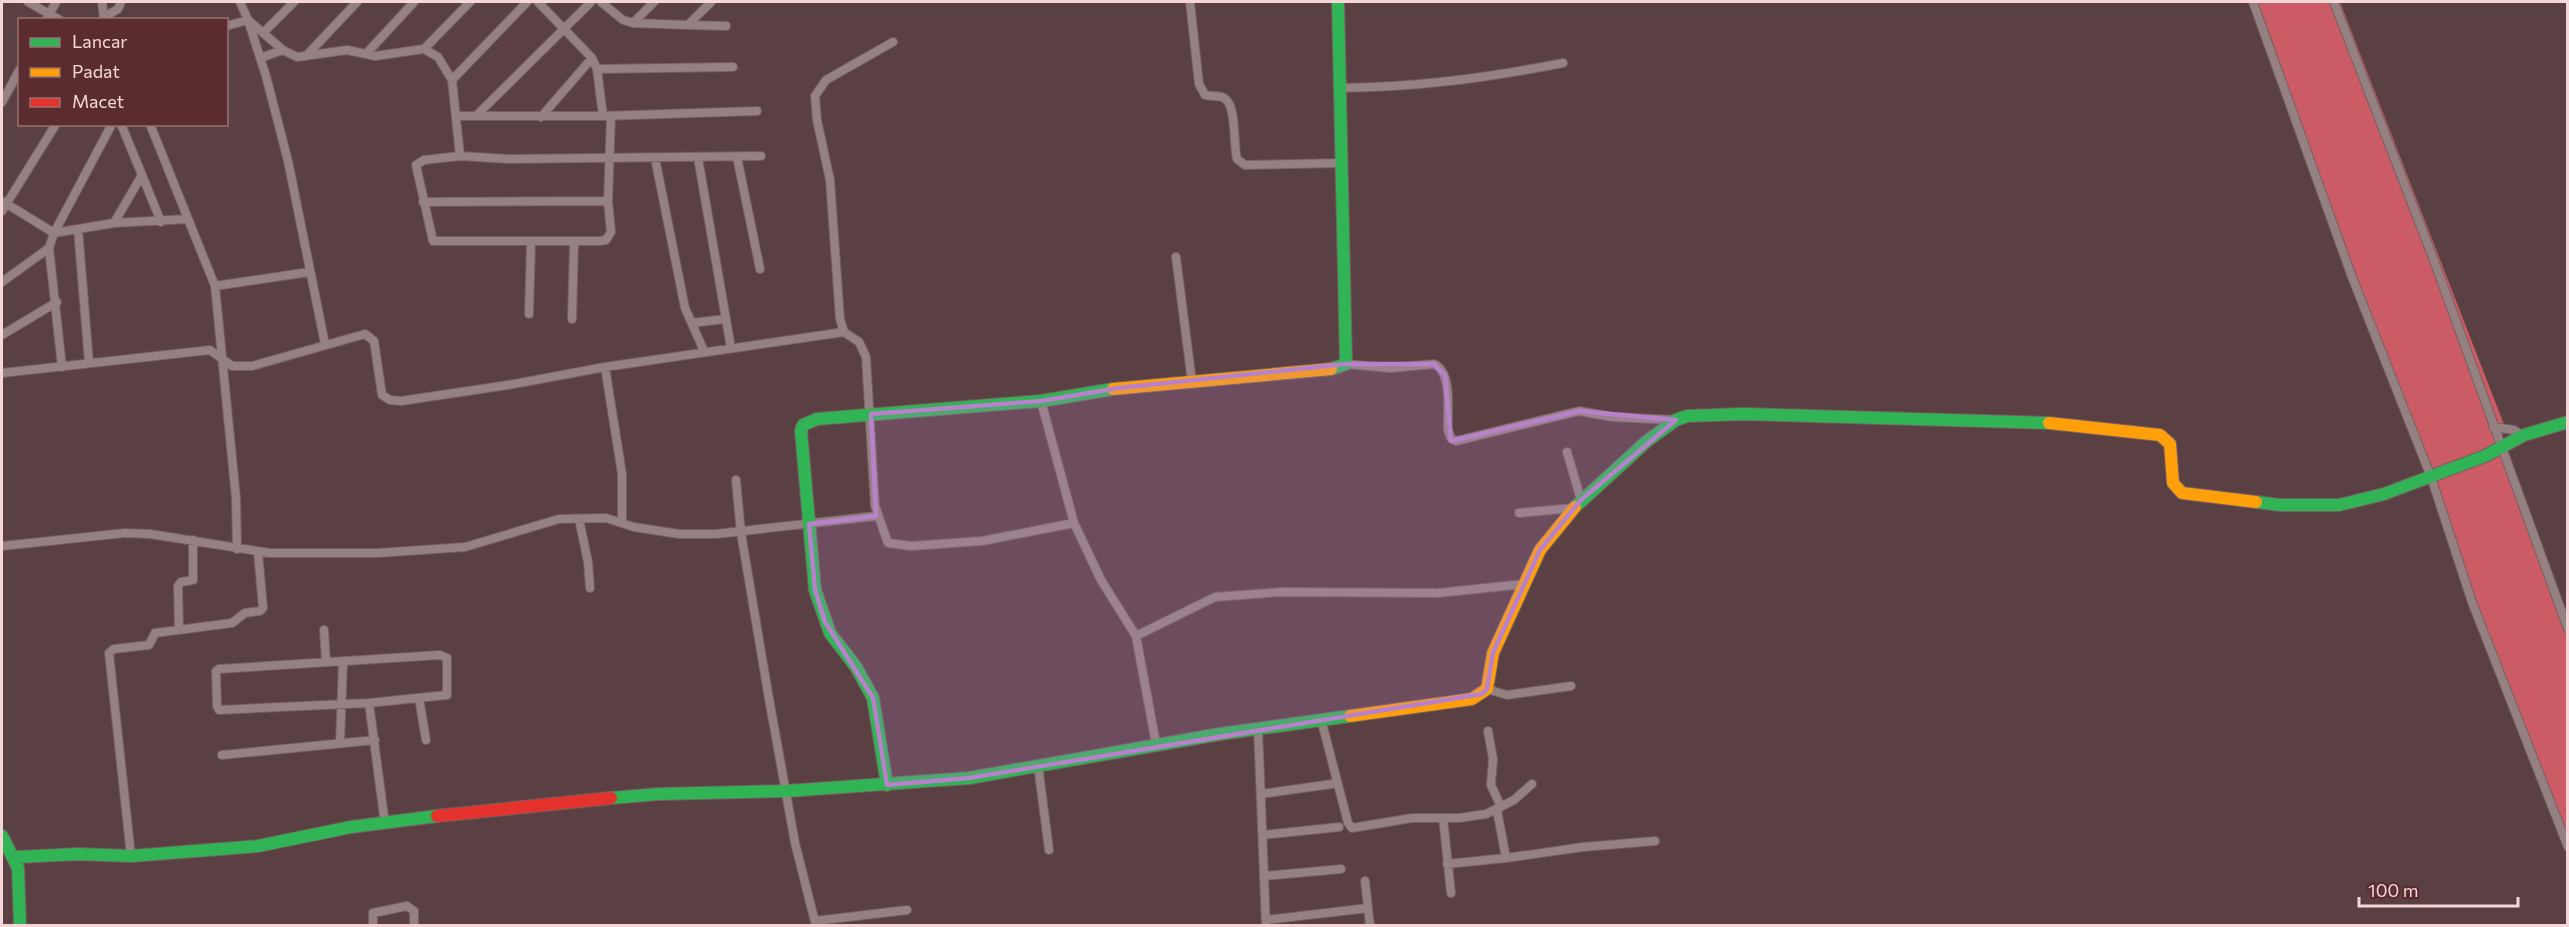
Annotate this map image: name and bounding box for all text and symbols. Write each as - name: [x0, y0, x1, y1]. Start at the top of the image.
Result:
- legend: [18, 18, 228, 126]
- text: Lancar: [72, 30, 128, 52]
- text: Padat: [72, 60, 120, 82]
- text: Macet: [72, 90, 124, 112]
- scale bar: [2359, 870, 2518, 908]
- text: 100 m: [2368, 879, 2418, 901]

